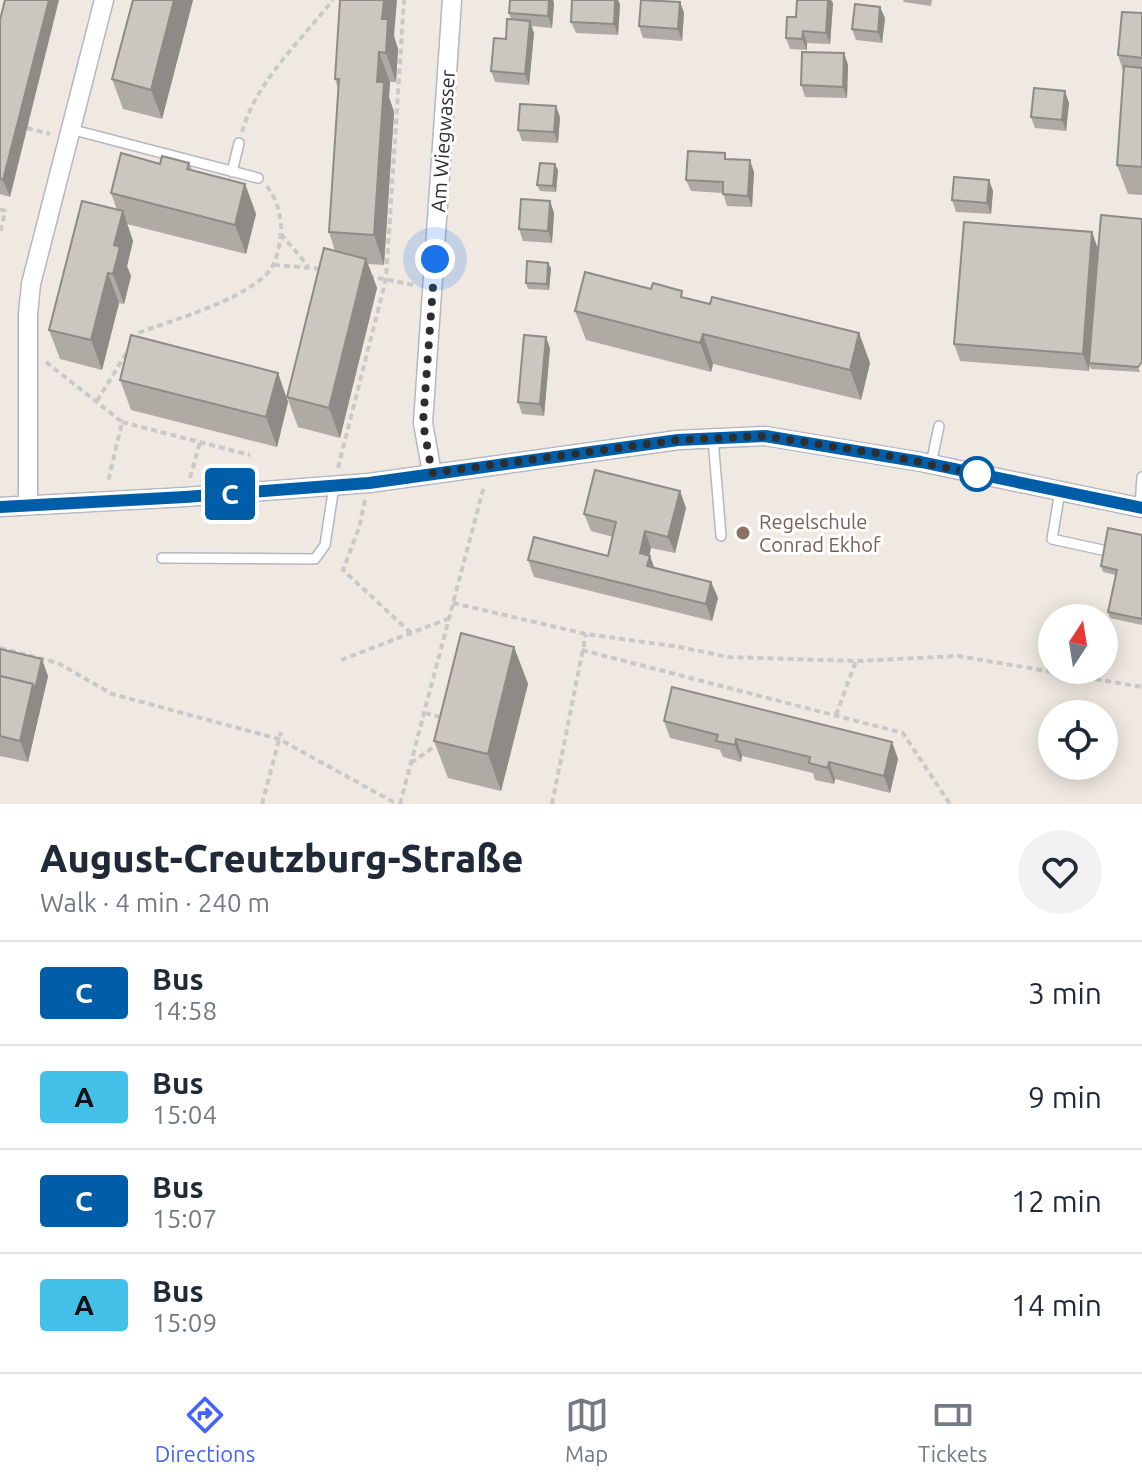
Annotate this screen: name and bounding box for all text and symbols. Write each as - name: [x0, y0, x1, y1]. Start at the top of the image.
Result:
- street label: Am Wiegwasser: [426, 68, 459, 213]
- your location: [415, 239, 455, 279]
- unlabelled marker: [960, 457, 994, 491]
- line badge: C: [204, 468, 256, 520]
- text: C: [221, 478, 239, 509]
- place label: Regelschule Conrad Ekhof: [759, 510, 881, 556]
- marker: Regelschule Conrad Ekhof: [734, 524, 752, 542]
- north arrow: [1038, 604, 1118, 684]
- map controls: [1038, 604, 1118, 780]
- button: locate: [1038, 700, 1118, 780]
- button: heart: [1018, 830, 1102, 914]
- text: August-Creutzburg-Straße: [40, 837, 523, 879]
- text: Walk · 4 min · 240 m: [40, 888, 270, 917]
- text: Bus: [152, 962, 204, 996]
- text: 3 min: [1028, 976, 1102, 1010]
- text: C: [75, 977, 93, 1008]
- text: 14:58: [152, 996, 217, 1025]
- text: Bus: [152, 1066, 204, 1100]
- text: 9 min: [1028, 1080, 1102, 1114]
- text: A: [74, 1081, 94, 1112]
- text: 15:04: [152, 1100, 217, 1129]
- text: Bus: [152, 1170, 204, 1204]
- text: 12 min: [1011, 1184, 1102, 1218]
- text: C: [75, 1185, 93, 1216]
- text: 15:07: [152, 1204, 217, 1233]
- text: Bus: [152, 1274, 204, 1308]
- text: 14 min: [1011, 1288, 1102, 1322]
- text: A: [74, 1289, 94, 1320]
- text: 15:09: [152, 1308, 217, 1337]
- tab: Directions: [155, 1393, 255, 1466]
- tab: Map: [565, 1393, 609, 1466]
- tab: Tickets: [918, 1393, 987, 1466]

